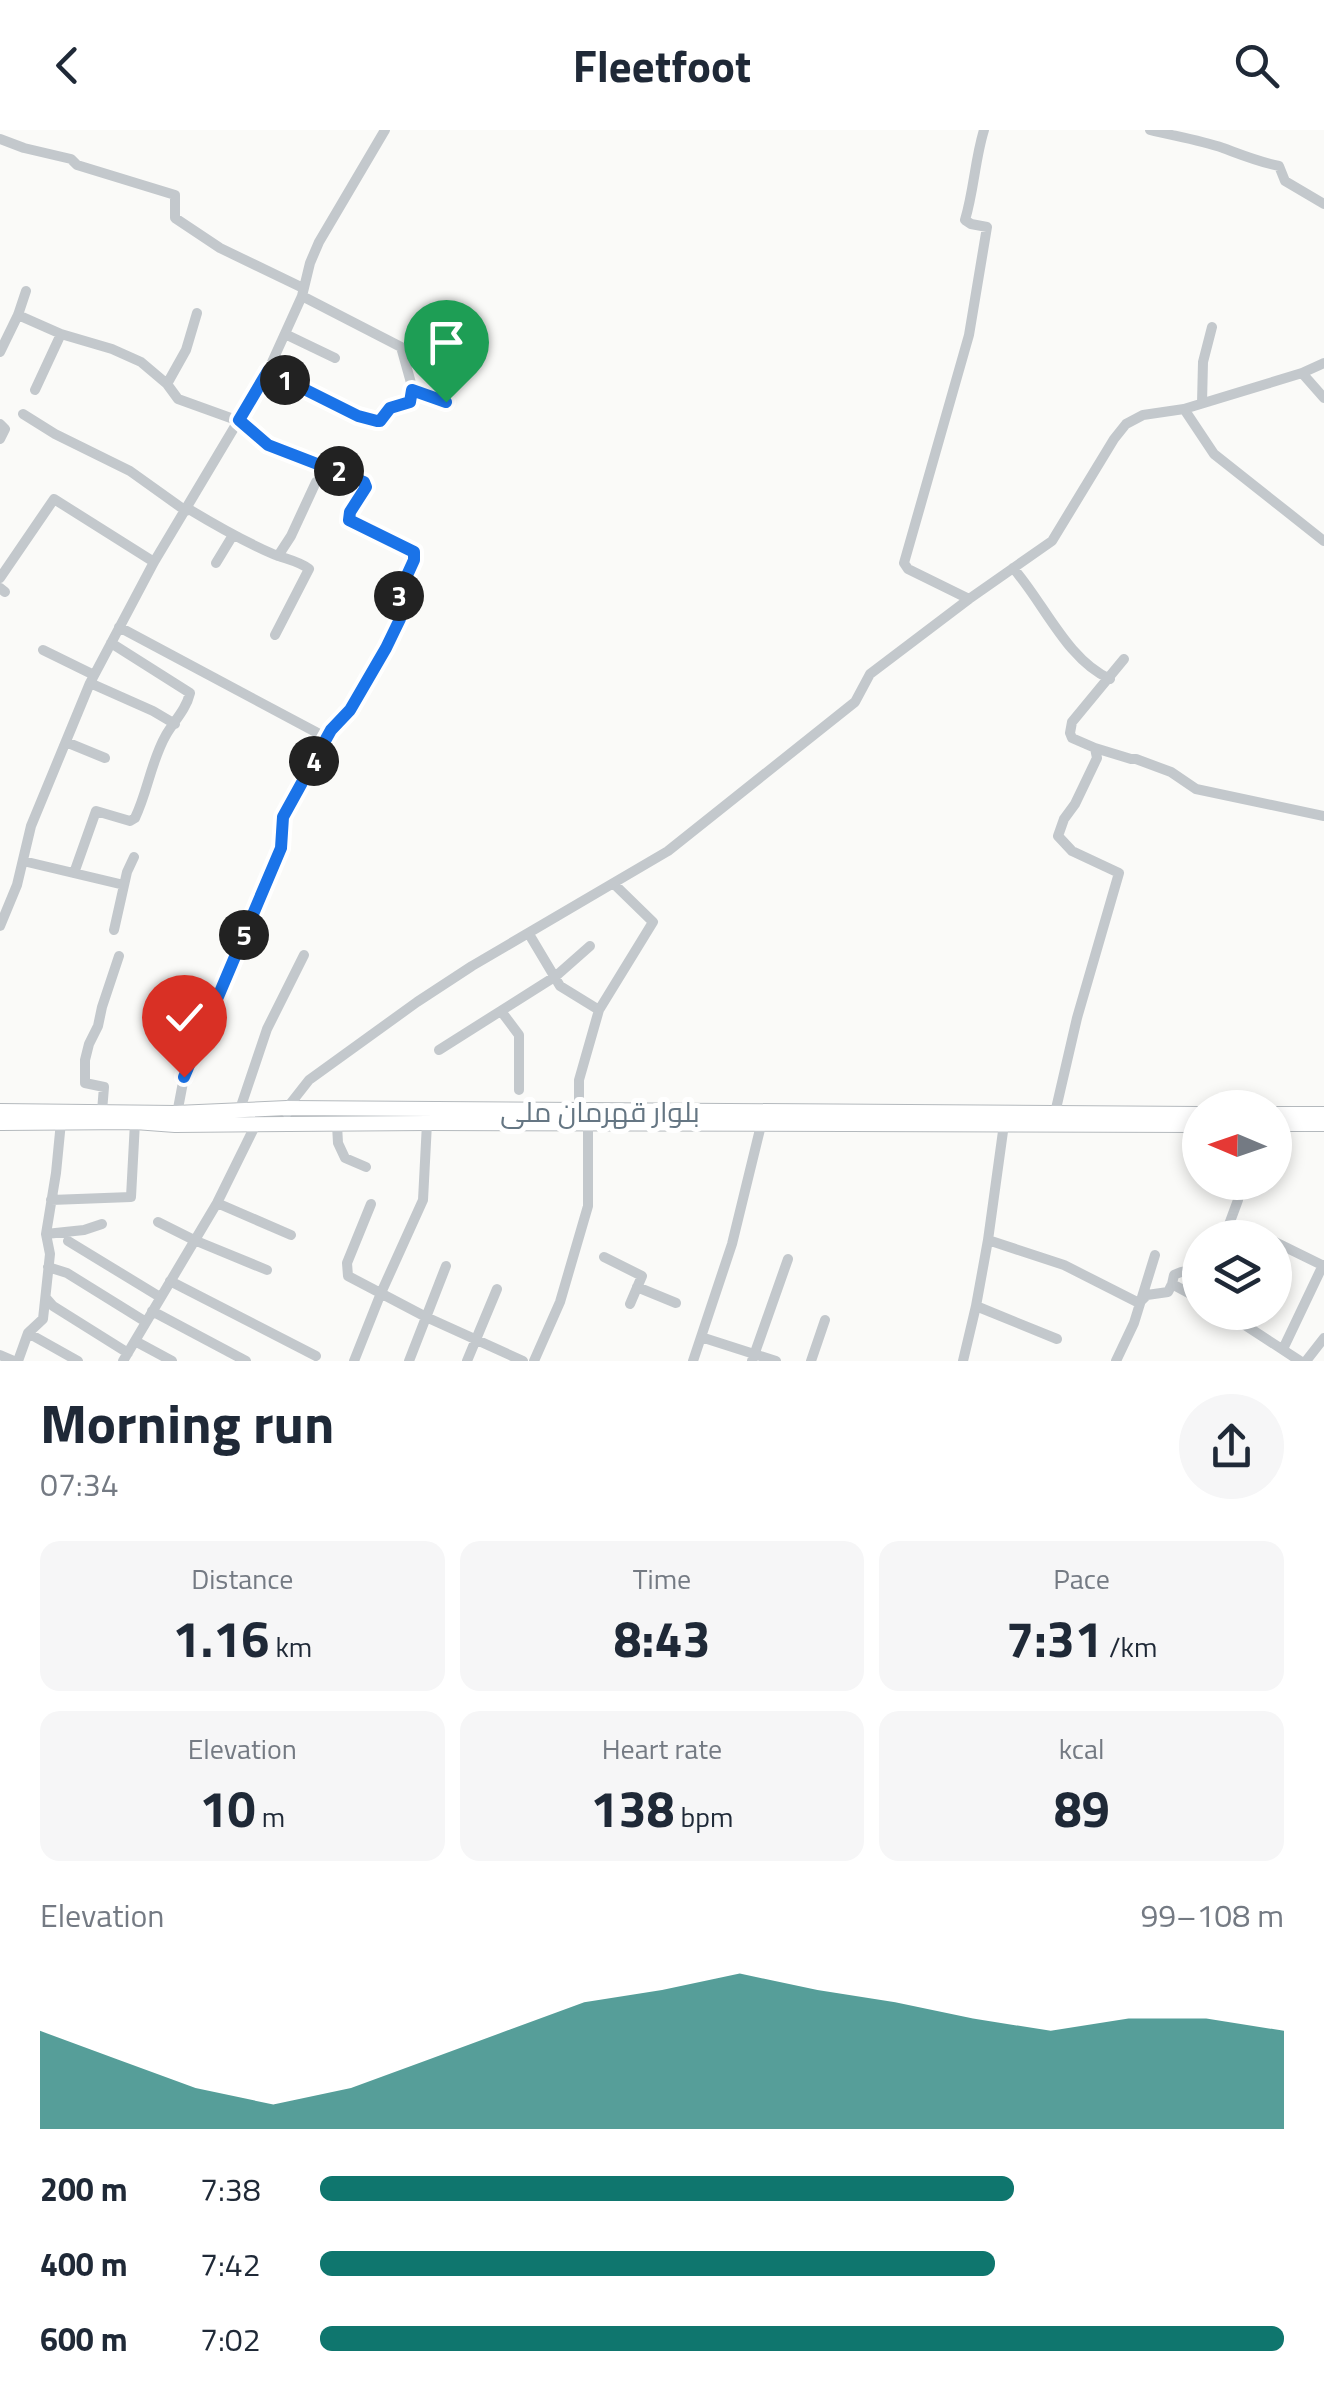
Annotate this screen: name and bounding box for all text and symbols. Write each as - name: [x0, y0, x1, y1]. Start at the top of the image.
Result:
- text: Fleetfoot: [573, 31, 751, 99]
- icon: back: [40, 38, 95, 93]
- icon: search: [1229, 38, 1284, 93]
- pin: [404, 300, 489, 403]
- icon: arrive: [419, 315, 474, 370]
- pin: 1: [260, 355, 310, 405]
- text: 1: [277, 358, 293, 401]
- pin: 2: [314, 446, 364, 496]
- text: 2: [331, 449, 347, 492]
- pin: 3: [374, 571, 424, 621]
- text: 3: [391, 574, 407, 617]
- pin: 4: [289, 736, 339, 786]
- text: 4: [306, 739, 322, 782]
- pin: 5: [219, 910, 269, 960]
- text: 5: [236, 913, 252, 956]
- pin: [142, 975, 227, 1078]
- icon: check: [157, 990, 212, 1045]
- street label: بلوار قهرمان ملی: [500, 1090, 700, 1133]
- north arrow: [1182, 1090, 1292, 1200]
- map controls: [1182, 1090, 1292, 1330]
- button: layers: [1182, 1220, 1292, 1330]
- text: Morning run: [40, 1381, 334, 1464]
- button: share: [1179, 1394, 1284, 1499]
- text: 07:34: [40, 1460, 119, 1508]
- text: Distance: [191, 1557, 293, 1600]
- text: Time: [633, 1557, 691, 1600]
- text: Pace: [1053, 1557, 1110, 1600]
- text: 1.16: [172, 1600, 269, 1676]
- text: 8:43: [614, 1600, 710, 1676]
- text: 7:31: [1006, 1600, 1103, 1676]
- text: km: [269, 1625, 312, 1668]
- text: /km: [1103, 1625, 1157, 1668]
- text: Elevation: [188, 1727, 297, 1770]
- text: Heart rate: [602, 1727, 722, 1770]
- text: kcal: [1059, 1727, 1105, 1770]
- text: 10: [200, 1770, 256, 1846]
- text: 138: [590, 1770, 674, 1846]
- text: 89: [1054, 1770, 1110, 1846]
- text: m: [256, 1795, 285, 1838]
- text: bpm: [674, 1795, 734, 1838]
- text: Elevation: [40, 1891, 164, 1939]
- text: 99–108 m: [1140, 1891, 1284, 1939]
- text: 200 m: [40, 2165, 128, 2213]
- text: 7:38: [200, 2165, 261, 2213]
- text: 400 m: [40, 2240, 128, 2288]
- text: 7:42: [200, 2240, 261, 2288]
- text: 600 m: [40, 2315, 128, 2363]
- text: 7:02: [200, 2315, 261, 2363]

